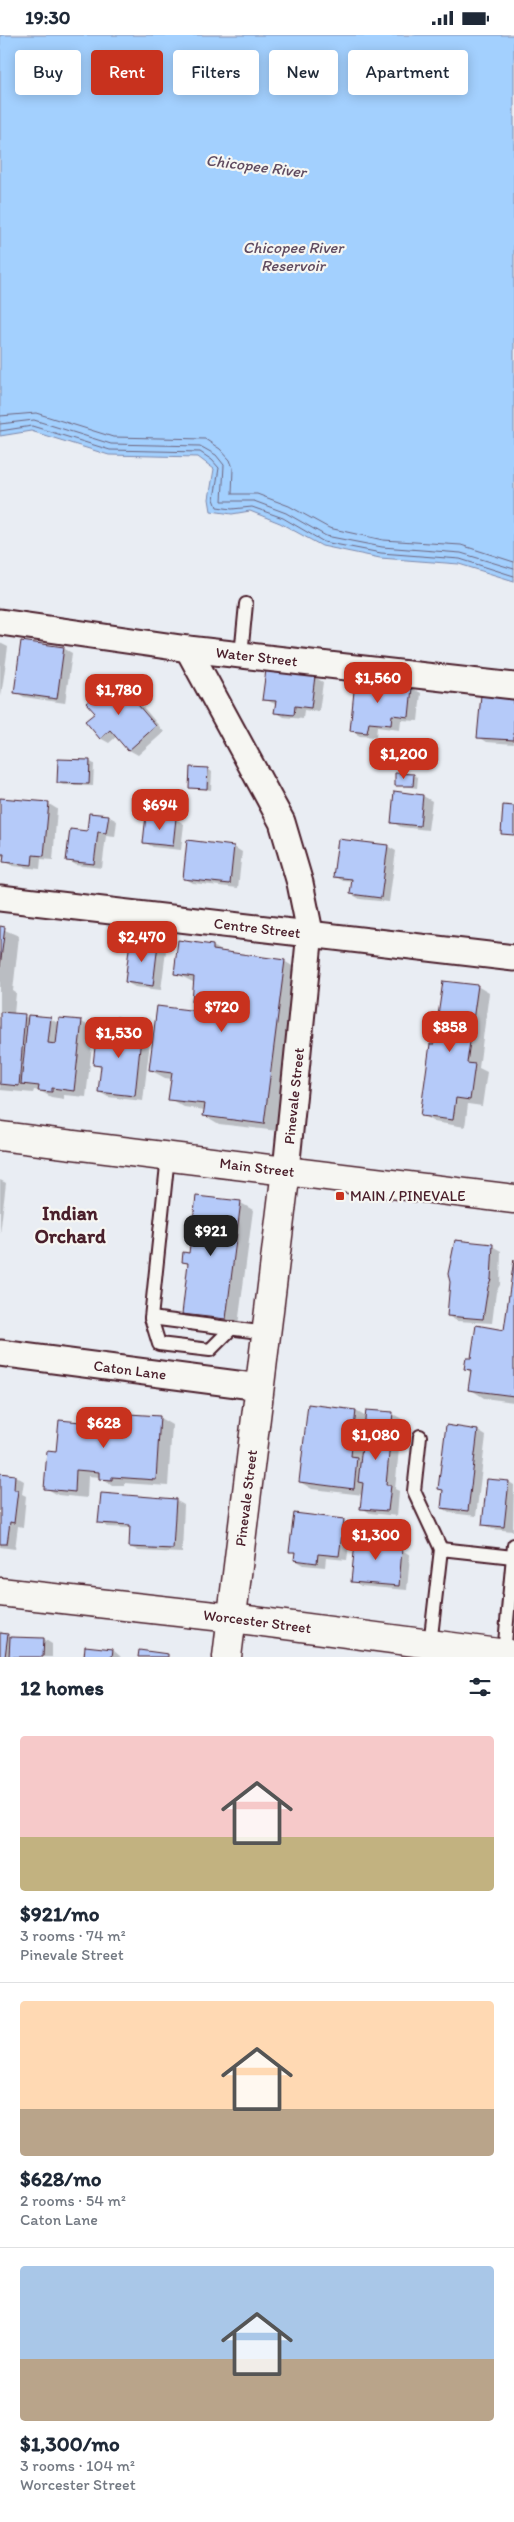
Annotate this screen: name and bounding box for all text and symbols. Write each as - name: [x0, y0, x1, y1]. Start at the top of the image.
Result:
- text: 19:30: [25, 6, 70, 29]
- chip: Buy: [15, 50, 81, 95]
- chip: Rent: [91, 50, 163, 95]
- chip: Filters: [173, 50, 259, 95]
- chip: New: [269, 50, 338, 95]
- chip: Apartment: [348, 50, 468, 95]
- water label: Chicopee River: [205, 150, 309, 182]
- water label: Chicopee River Reservoir: [243, 238, 345, 275]
- street label: Water Street: [215, 643, 299, 670]
- pin: $1,560: [337, 661, 419, 704]
- text: $1,560: [355, 668, 401, 687]
- pin: $1,780: [78, 673, 160, 716]
- text: $1,780: [96, 680, 142, 699]
- pin: $1,200: [363, 737, 445, 780]
- text: $1,200: [380, 744, 428, 763]
- pin: $694: [130, 789, 190, 831]
- text: $694: [143, 795, 177, 814]
- street label: Centre Street: [213, 914, 302, 942]
- pin: $2,470: [101, 921, 183, 963]
- text: $2,470: [118, 927, 166, 946]
- pin: $720: [192, 991, 252, 1033]
- text: $720: [205, 997, 239, 1016]
- pin: $858: [420, 1011, 480, 1053]
- pin: $1,530: [78, 1017, 160, 1059]
- text: $858: [433, 1017, 467, 1036]
- text: $1,530: [96, 1023, 142, 1042]
- street label: Pinevale Street: [280, 1046, 308, 1145]
- street label: Main Street: [219, 1154, 296, 1181]
- place label: MAIN / PINEVALE: [350, 1187, 465, 1205]
- marker: MAIN / PINEVALE: [334, 1190, 346, 1202]
- district label: Indian Orchard: [34, 1201, 106, 1248]
- pin: $921: [181, 1215, 241, 1257]
- text: $921: [195, 1221, 227, 1240]
- street label: Caton Lane: [92, 1356, 167, 1384]
- pin: $628: [74, 1407, 134, 1449]
- text: $628: [87, 1413, 121, 1432]
- pin: $1,080: [335, 1419, 417, 1461]
- text: $1,080: [352, 1425, 400, 1444]
- street label: Pinevale Street: [231, 1448, 261, 1548]
- pin: $1,300: [335, 1519, 417, 1561]
- text: $1,300: [352, 1525, 400, 1544]
- street label: Worcester Street: [202, 1606, 313, 1637]
- icon: filters: [466, 1673, 494, 1701]
- text: 12 homes: [20, 1675, 104, 1700]
- icon: home: [212, 1768, 302, 1858]
- text: $921/mo: [20, 1901, 100, 1926]
- text: 3 rooms · 74 m²: [20, 1926, 126, 1945]
- text: Pinevale Street: [20, 1945, 124, 1964]
- icon: home: [212, 2034, 302, 2124]
- text: $628/mo: [20, 2166, 101, 2191]
- text: 2 rooms · 54 m²: [20, 2191, 126, 2210]
- text: Caton Lane: [20, 2210, 98, 2229]
- icon: home: [212, 2299, 302, 2389]
- text: $1,300/mo: [20, 2431, 120, 2456]
- text: 3 rooms · 104 m²: [20, 2456, 135, 2475]
- text: Worcester Street: [20, 2475, 136, 2494]

